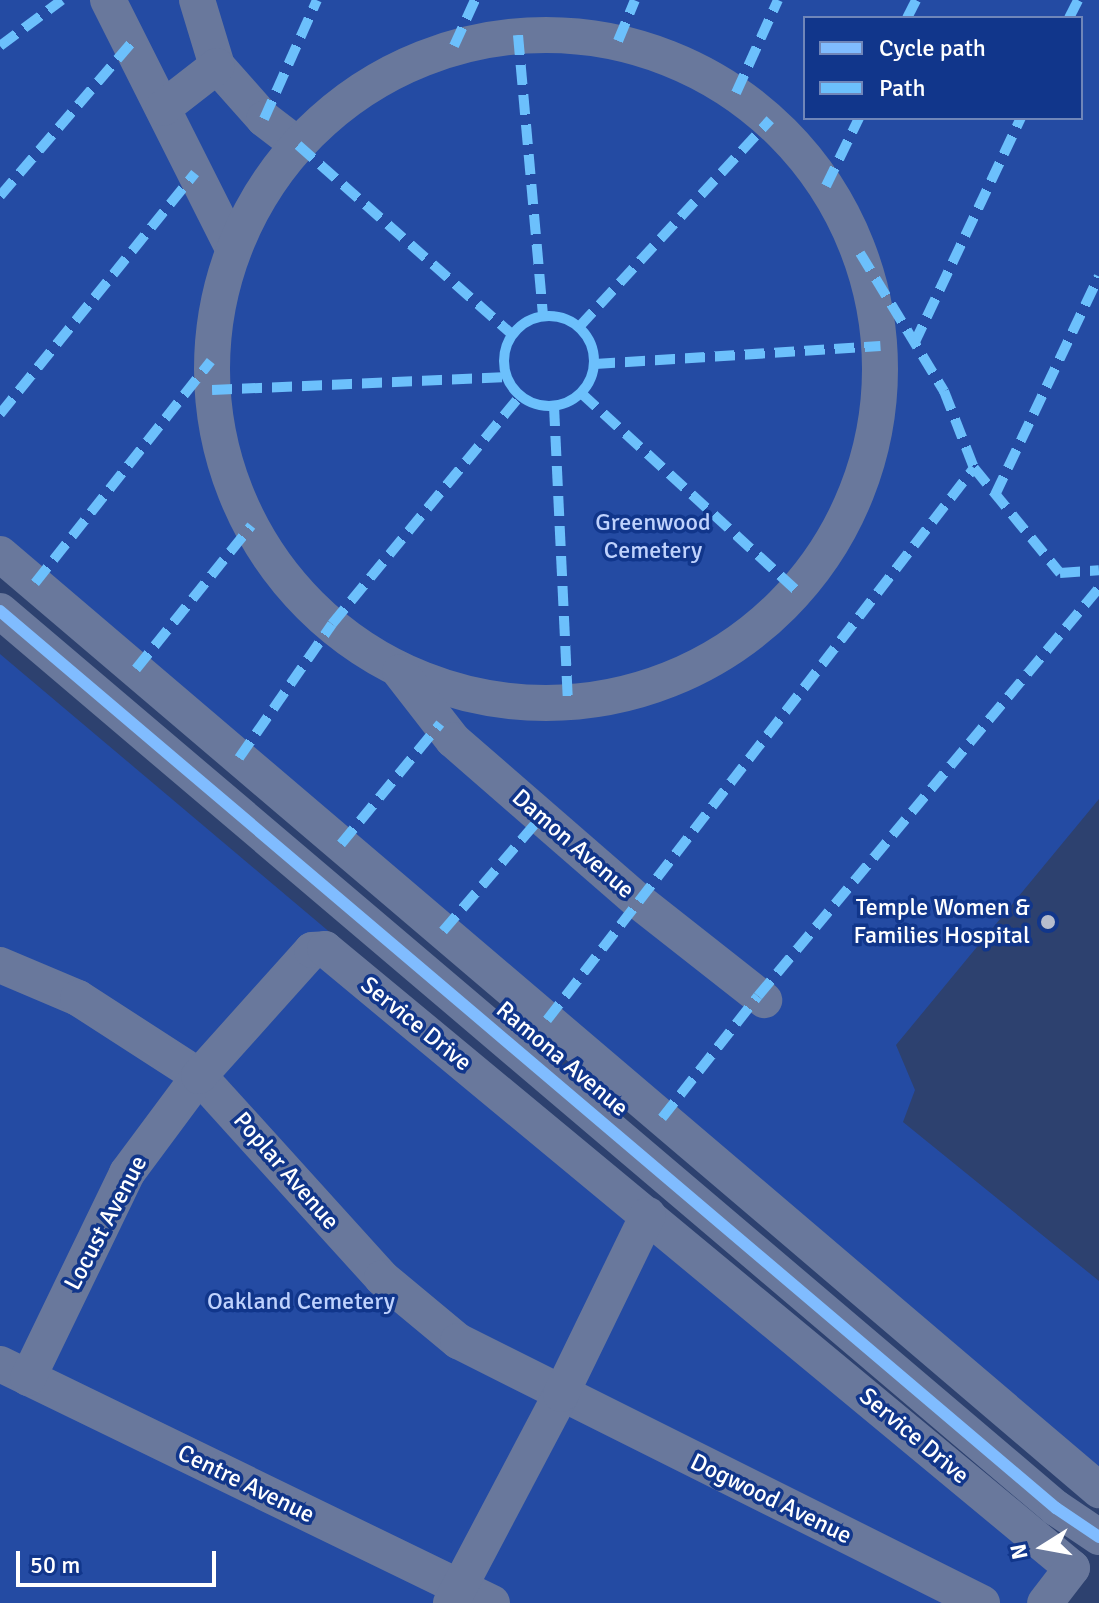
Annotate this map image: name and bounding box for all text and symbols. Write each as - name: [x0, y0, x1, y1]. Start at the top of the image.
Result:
- legend: [803, 16, 1083, 120]
- text: Cycle path: [879, 33, 986, 63]
- text: Path: [879, 73, 925, 103]
- park label: Greenwood Cemetery: [595, 509, 711, 565]
- street label: Damon Avenue: [506, 783, 640, 905]
- place label: Temple Women & Families Hospital: [853, 894, 1030, 950]
- marker: Temple Women & Families Hospital: [1037, 911, 1059, 933]
- street label: Service Drive: [355, 971, 477, 1077]
- street label: Ramona Avenue: [490, 995, 634, 1123]
- street label: Poplar Avenue: [227, 1106, 345, 1236]
- street label: Locust Avenue: [59, 1151, 153, 1295]
- park label: Oakland Cemetery: [207, 1288, 395, 1316]
- street label: Service Drive: [853, 1382, 975, 1490]
- street label: Centre Avenue: [173, 1438, 319, 1530]
- street label: Dogwood Avenue: [686, 1448, 856, 1550]
- north arrow: [1003, 1507, 1083, 1587]
- scale bar: [20, 1535, 220, 1585]
- text: N: [1004, 1542, 1034, 1562]
- text: 50 m: [30, 1550, 80, 1580]

